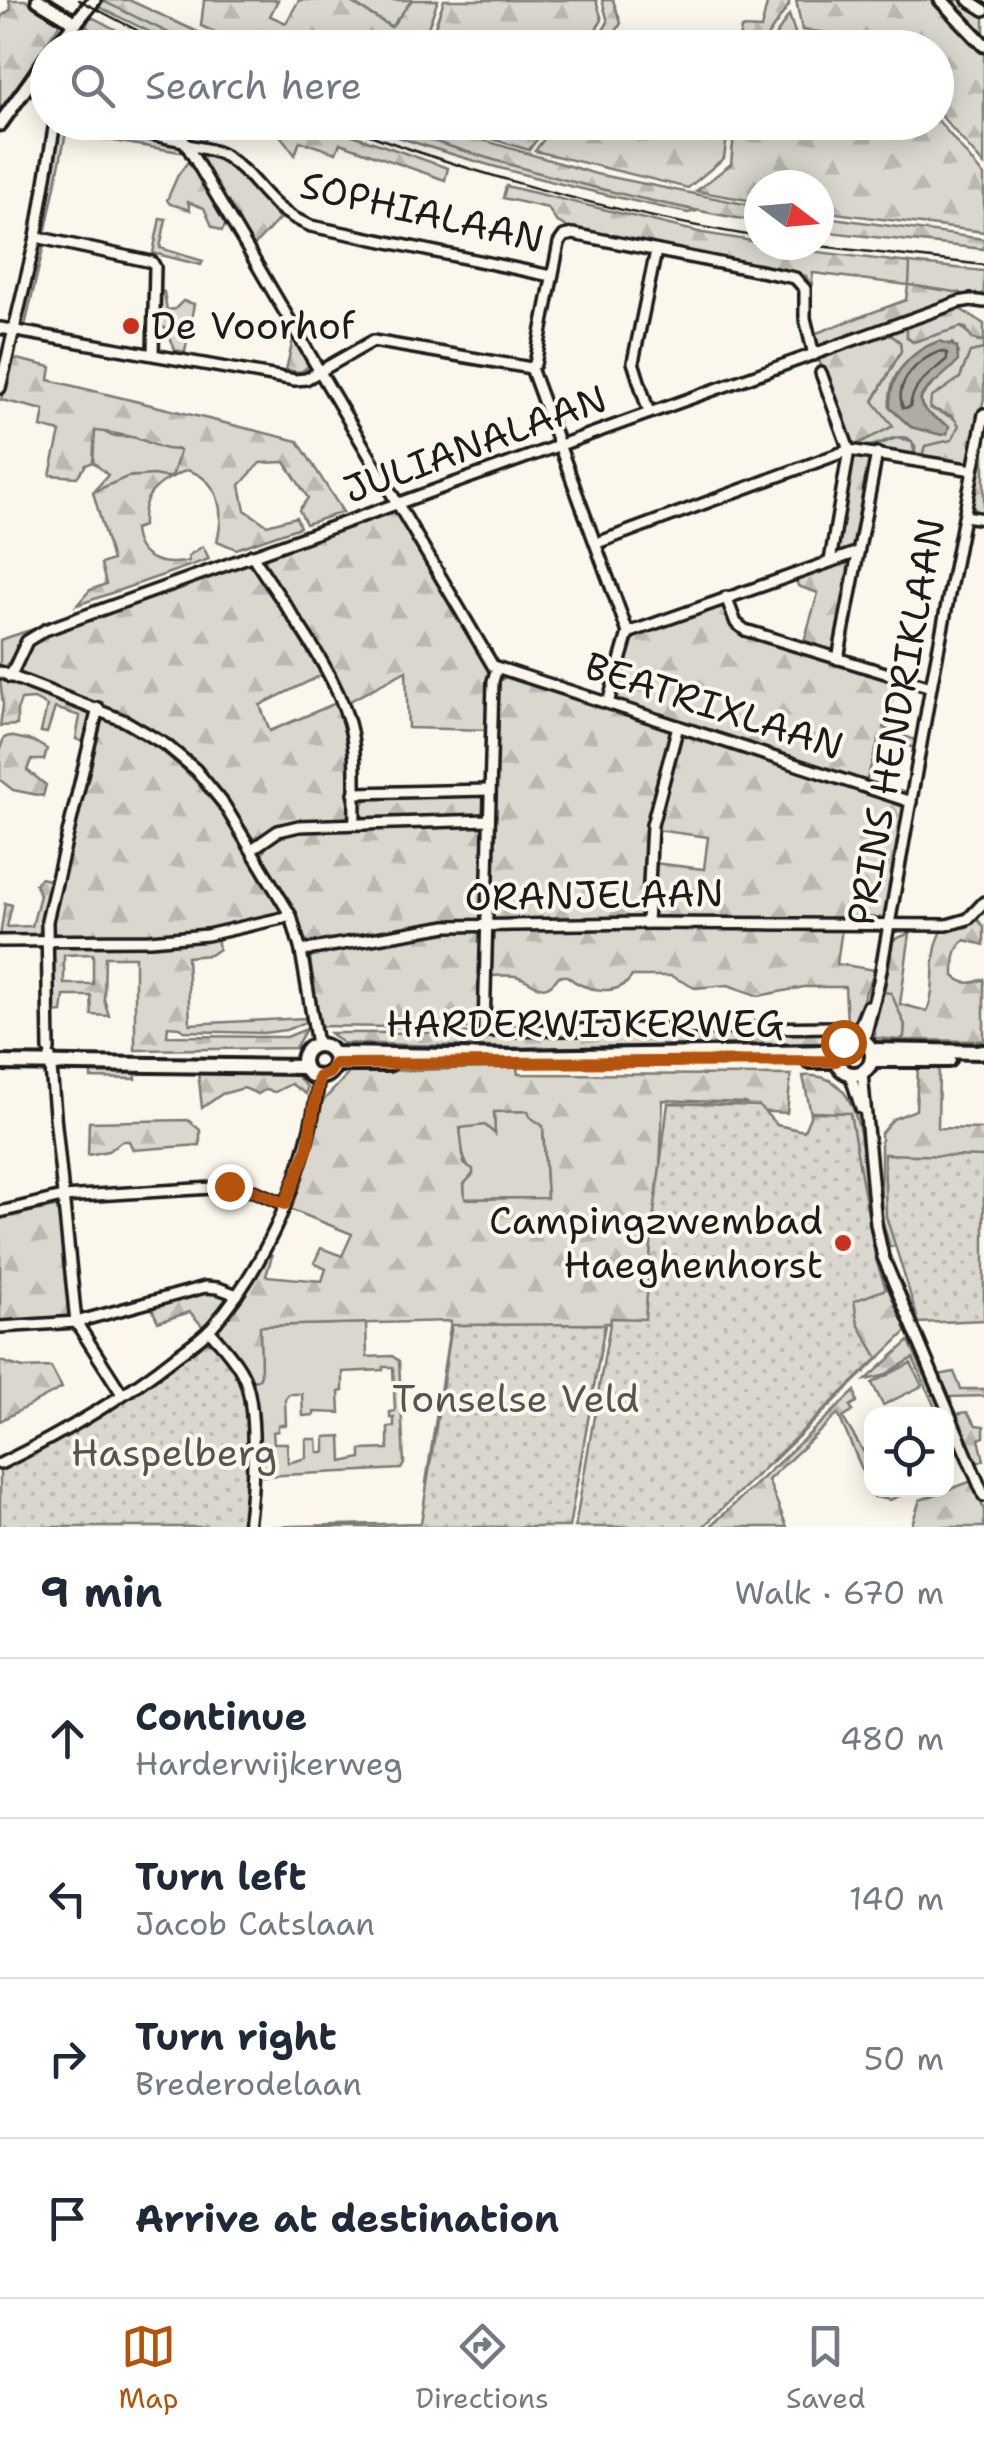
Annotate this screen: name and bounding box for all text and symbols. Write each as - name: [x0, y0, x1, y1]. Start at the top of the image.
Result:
- search box: [30, 30, 954, 140]
- icon: search: [65, 58, 120, 113]
- text: Search here: [145, 60, 362, 111]
- street label: SOPHIALAAN: [296, 159, 549, 264]
- north arrow: [744, 170, 834, 260]
- place label: De Voorhof: [151, 300, 356, 351]
- marker: De Voorhof: [120, 315, 142, 337]
- street label: JULIANALAAN: [336, 372, 613, 515]
- street label: PRINS HENDRIKLAAN: [835, 514, 956, 930]
- street label: BEATRIXLAAN: [579, 640, 850, 771]
- street label: ORANJELAAN: [464, 867, 724, 922]
- street label: HARDERWIJKERWEG: [386, 998, 784, 1049]
- route start: [821, 1020, 867, 1066]
- route end: [207, 1164, 253, 1210]
- place label: Campingzwembad Haeghenhorst: [489, 1195, 823, 1290]
- marker: Campingzwembad Haeghenhorst: [832, 1232, 854, 1254]
- park label: Tonselse Veld: [392, 1373, 640, 1424]
- map controls: [864, 1407, 954, 1497]
- button: locate: [864, 1407, 954, 1497]
- park label: Haspelberg: [71, 1427, 277, 1478]
- text: 9 min: [40, 1564, 162, 1620]
- text: Walk · 670 m: [735, 1571, 944, 1614]
- text: Continue: [135, 1691, 307, 1742]
- icon: ahead: [40, 1711, 95, 1766]
- text: 480 m: [840, 1717, 944, 1760]
- text: Harderwijkerweg: [135, 1742, 403, 1785]
- text: Turn left: [135, 1851, 307, 1902]
- icon: left: [40, 1871, 95, 1926]
- text: 140 m: [849, 1877, 944, 1920]
- text: Jacob Catslaan: [135, 1902, 375, 1945]
- text: Turn right: [135, 2011, 337, 2062]
- icon: right: [40, 2031, 95, 2086]
- text: 50 m: [864, 2037, 944, 2080]
- text: Brederodelaan: [135, 2062, 362, 2105]
- icon: arrive: [40, 2191, 95, 2246]
- text: Arrive at destination: [135, 2193, 559, 2244]
- tab: Map: [119, 2319, 178, 2417]
- tab: Directions: [415, 2319, 549, 2417]
- tab: Saved: [786, 2319, 865, 2417]

